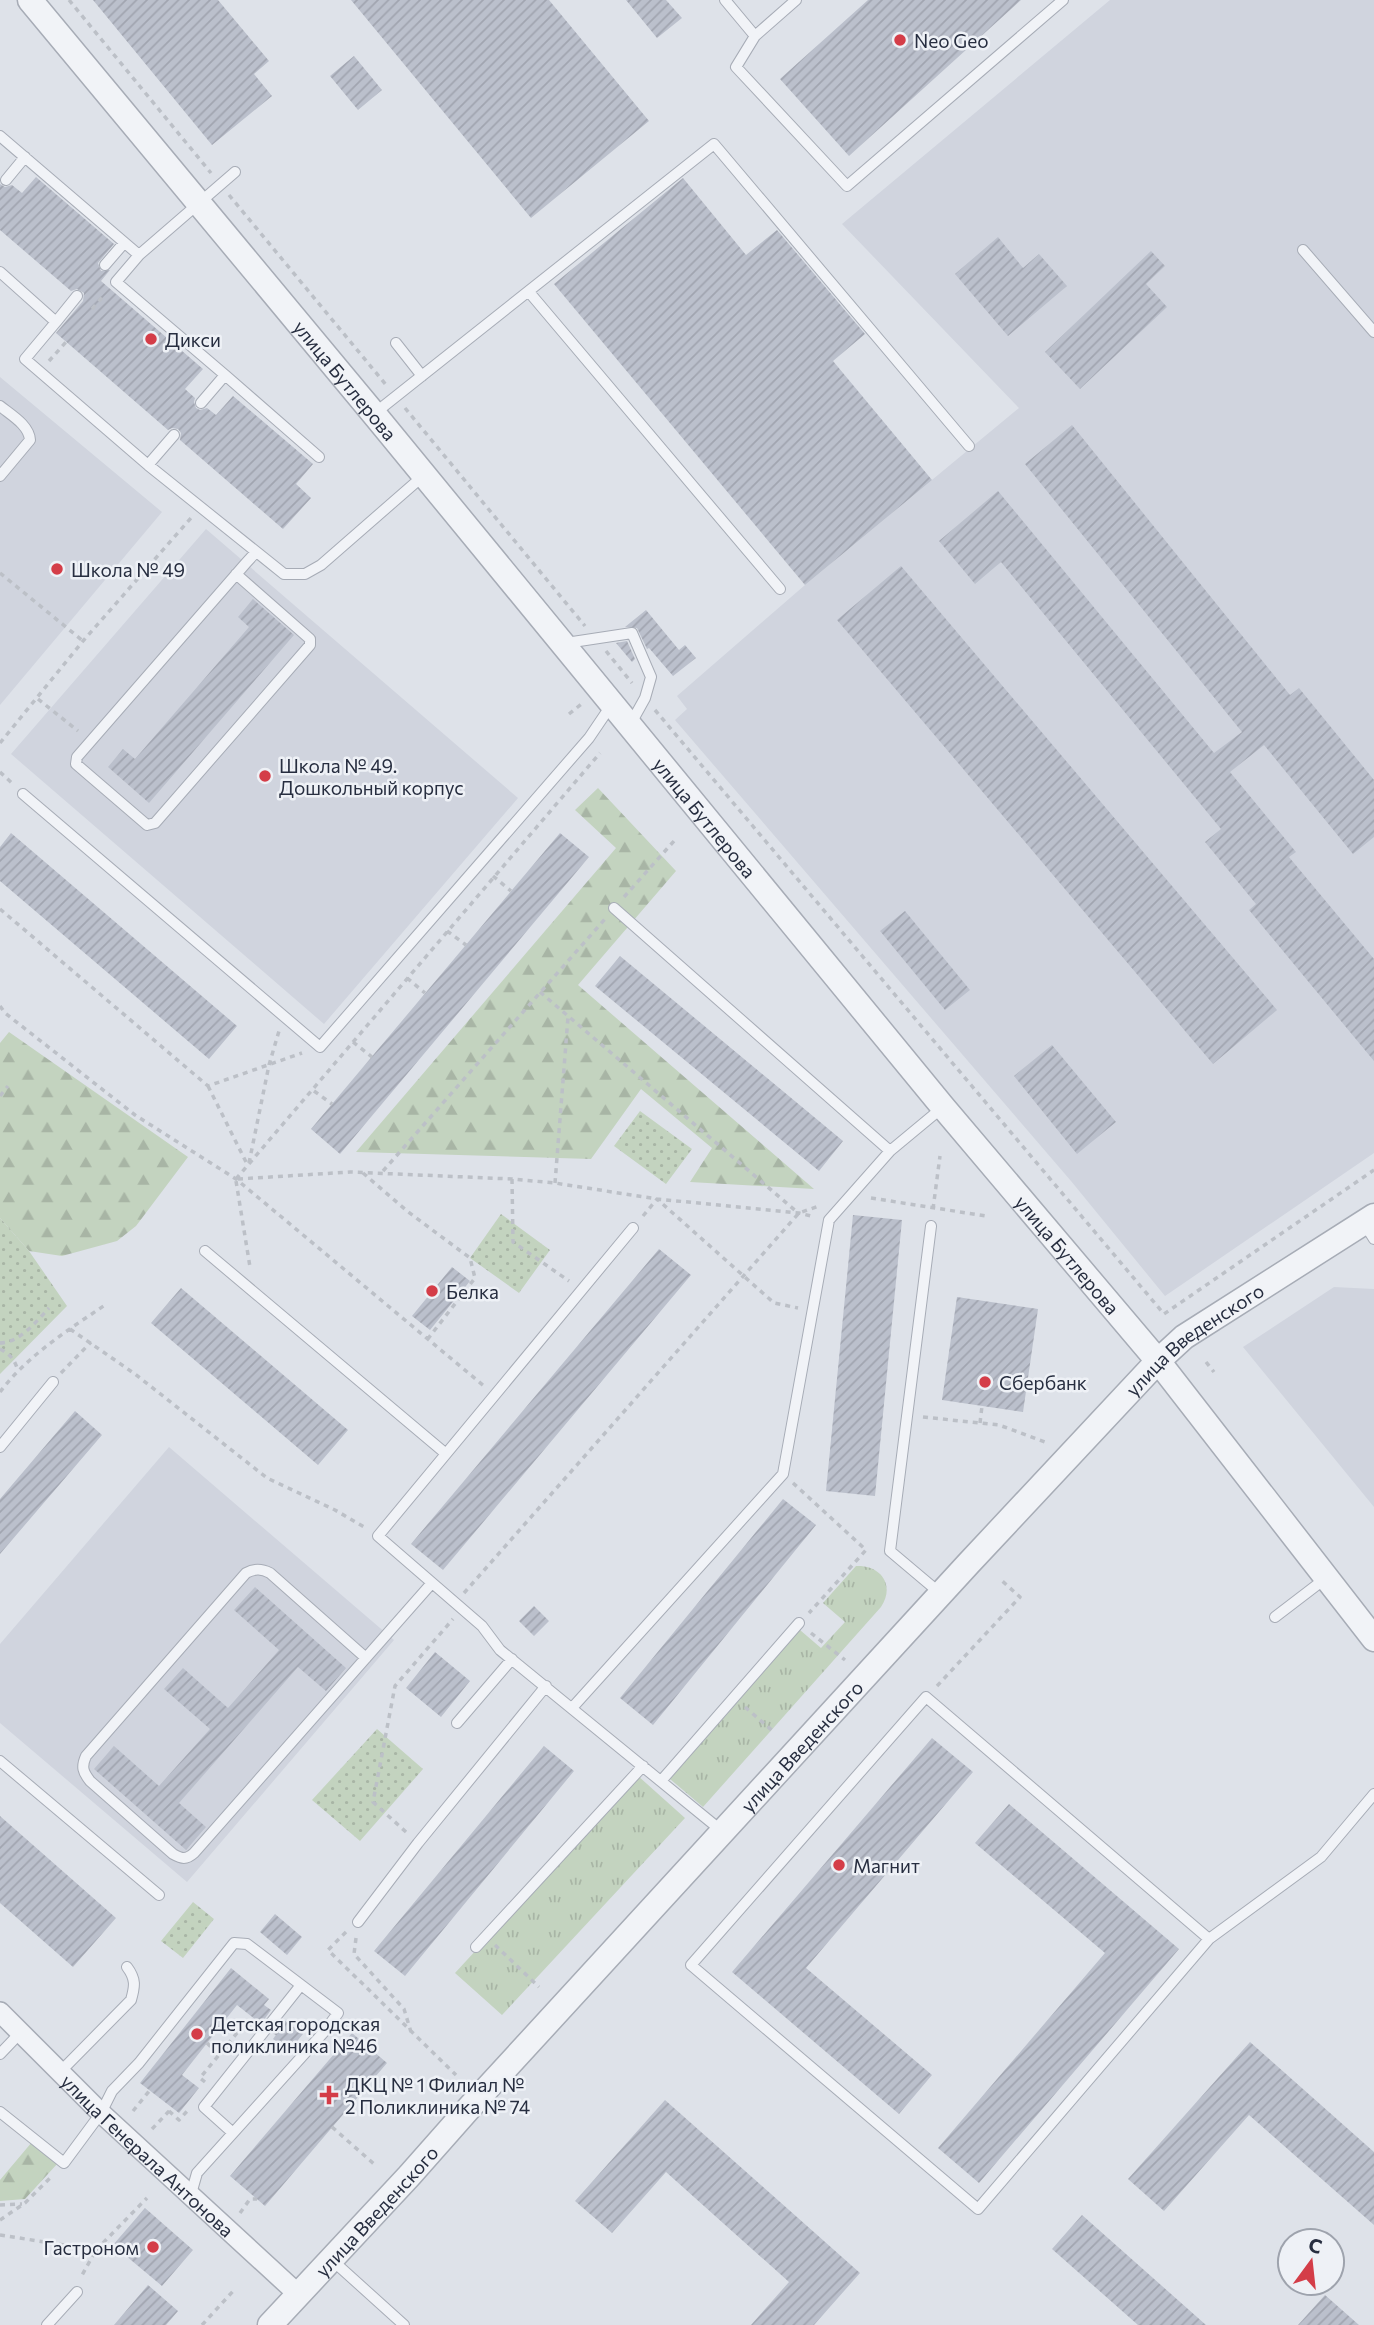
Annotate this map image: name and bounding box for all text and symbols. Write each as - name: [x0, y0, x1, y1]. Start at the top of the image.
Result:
- place label: Neo Geo: [914, 29, 989, 52]
- marker: Neo Geo: [892, 32, 908, 48]
- street label: улица Бутлерова: [289, 315, 402, 445]
- place label: Дикси: [165, 328, 221, 351]
- marker: Дикси: [143, 331, 159, 347]
- place label: Школа № 49: [71, 558, 185, 581]
- marker: Школа № 49: [49, 561, 65, 577]
- street label: улица Бутлерова: [649, 752, 761, 882]
- place label: Школа № 49. Дошкольный корпус: [279, 754, 464, 799]
- marker: Школа № 49. Дошкольный корпус: [257, 768, 273, 784]
- street label: улица Бутлерова: [1011, 1190, 1125, 1319]
- street label: улица Введенского: [1120, 1278, 1268, 1400]
- place label: Белка: [446, 1280, 499, 1303]
- marker: Белка: [424, 1283, 440, 1299]
- place label: Сбербанк: [999, 1371, 1087, 1394]
- marker: Сбербанк: [977, 1374, 993, 1390]
- street label: улица Введенского: [735, 1675, 867, 1816]
- place label: Магнит: [853, 1854, 920, 1877]
- marker: Магнит: [831, 1857, 847, 1873]
- place label: Детская городская поликлиника №46: [211, 2012, 380, 2057]
- marker: Детская городская поликлиника №46: [189, 2026, 205, 2042]
- street label: улица Генерала Антонова: [57, 2069, 239, 2241]
- place label: ДКЦ № 1 Филиал № 2 Поликлиника № 74: [345, 2073, 530, 2118]
- marker: ДКЦ № 1 Филиал № 2 Поликлиника № 74: [319, 2085, 339, 2105]
- street label: улица Введенского: [310, 2140, 442, 2281]
- north arrow: [1276, 2227, 1346, 2297]
- text: С: [1306, 2232, 1325, 2258]
- place label: Гастроном: [44, 2236, 139, 2259]
- marker: Гастроном: [145, 2239, 161, 2255]

